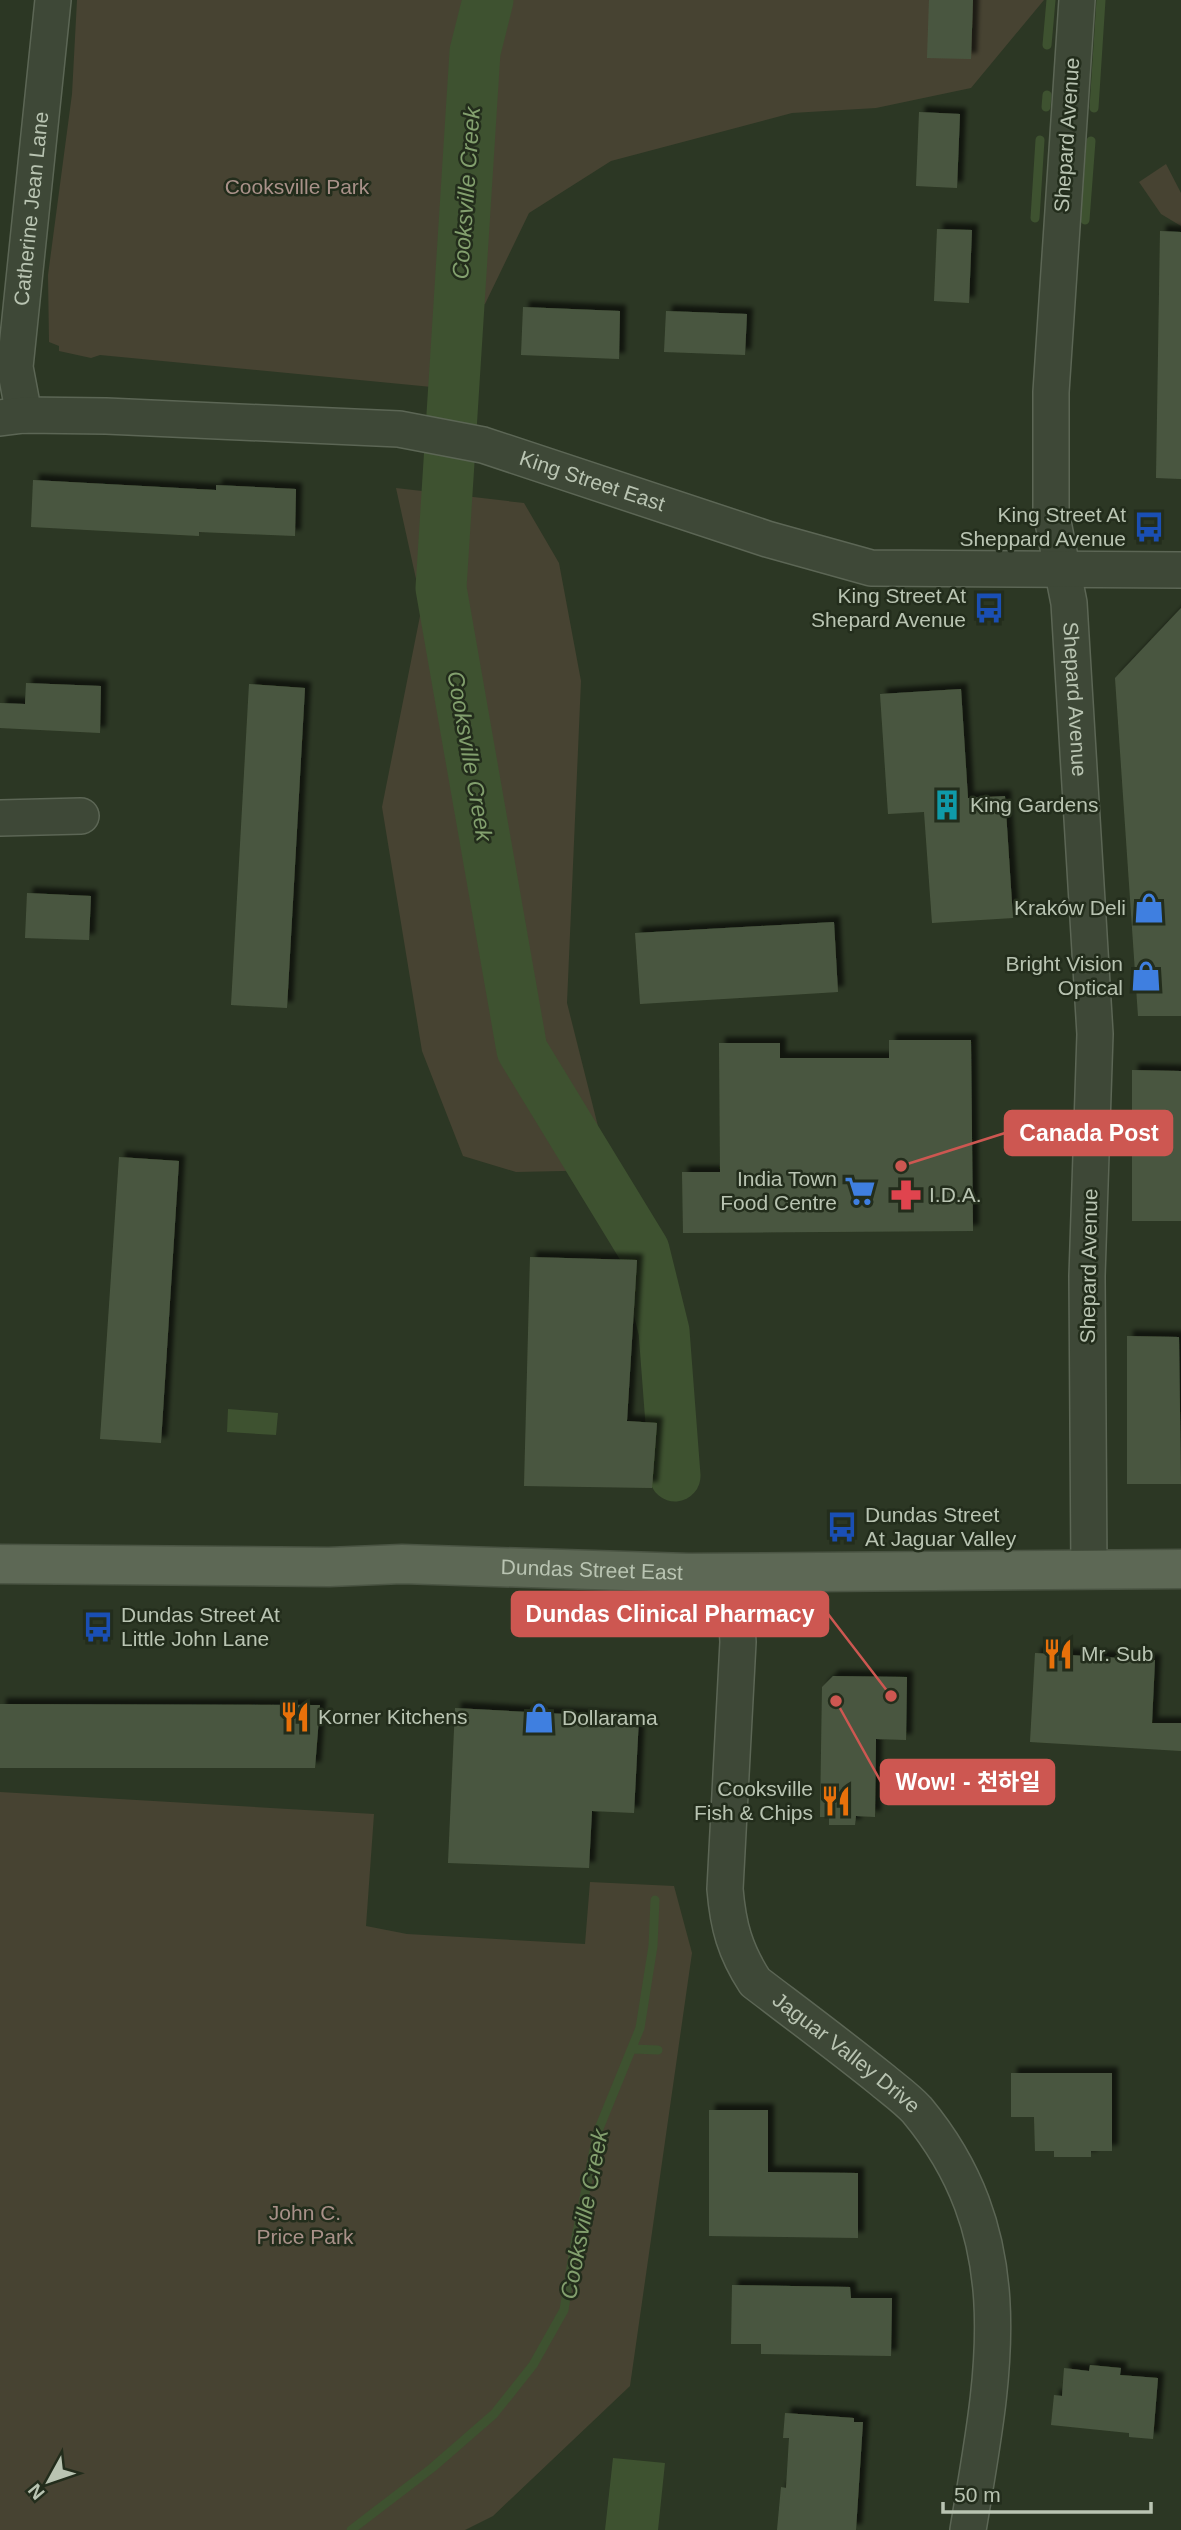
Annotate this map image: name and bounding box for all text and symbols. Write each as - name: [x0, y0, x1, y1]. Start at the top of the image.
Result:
- street label: Shepard Avenue: [1050, 57, 1083, 213]
- water label: Cooksville Creek: [447, 105, 485, 280]
- street label: Catherine Jean Lane: [9, 110, 52, 307]
- park label: Cooksville Park: [225, 175, 370, 198]
- street label: King Street East: [517, 446, 668, 515]
- place label: King Street At Sheppard Avenue: [959, 503, 1126, 550]
- bus stop icon: King Street At Sheppard Avenue: [1132, 510, 1166, 544]
- place label: King Street At Shepard Avenue: [811, 584, 966, 631]
- bus stop icon: King Street At Shepard Avenue: [972, 591, 1006, 625]
- street label: Shepard Avenue: [1059, 621, 1091, 777]
- water label: Cooksville Creek: [442, 669, 498, 845]
- building icon: King Gardens: [930, 788, 964, 822]
- place label: King Gardens: [970, 793, 1098, 816]
- shop icon: Kraków Deli: [1132, 891, 1166, 925]
- place label: Kraków Deli: [1014, 896, 1126, 919]
- place label: Bright Vision Optical: [1005, 952, 1123, 999]
- shop icon: Bright Vision Optical: [1129, 959, 1163, 993]
- callout: Canada Post: [1005, 1111, 1172, 1155]
- text: Canada Post: [1019, 1120, 1159, 1146]
- place label: India Town Food Centre: [720, 1167, 837, 1214]
- supermarket icon: India Town Food Centre: [843, 1174, 877, 1208]
- pharmacy icon: I.D.A.: [889, 1178, 923, 1212]
- place label: I.D.A.: [929, 1183, 982, 1206]
- street label: Shepard Avenue: [1076, 1188, 1101, 1344]
- place label: Dundas Street At Jaguar Valley: [865, 1503, 1017, 1550]
- bus stop icon: Dundas Street At Jaguar Valley: [825, 1510, 859, 1544]
- street label: Dundas Street East: [500, 1555, 683, 1584]
- callout: Dundas Clinical Pharmacy: [512, 1592, 828, 1636]
- text: Dundas Clinical Pharmacy: [526, 1601, 815, 1627]
- place label: Dundas Street At Little John Lane: [121, 1603, 280, 1650]
- bus stop icon: Dundas Street At Little John Lane: [81, 1610, 115, 1644]
- restaurant icon: Mr. Sub: [1041, 1637, 1075, 1671]
- place label: Mr. Sub: [1081, 1642, 1153, 1665]
- restaurant icon: Korner Kitchens: [278, 1700, 312, 1734]
- shop icon: Dollarama: [522, 1701, 556, 1735]
- place label: Korner Kitchens: [318, 1705, 467, 1728]
- place label: Dollarama: [562, 1706, 658, 1729]
- callout: Wow! - 천하일: [881, 1760, 1054, 1804]
- text: Wow! - 천하일: [896, 1769, 1040, 1795]
- place label: Cooksville Fish & Chips: [694, 1777, 813, 1824]
- restaurant icon: Cooksville Fish & Chips: [819, 1784, 853, 1818]
- street label: Jaguar Valley Drive: [768, 1988, 925, 2117]
- water label: Cooksville Creek: [555, 2125, 614, 2301]
- park label: John C. Price Park: [257, 2201, 354, 2248]
- north arrow: [14, 2446, 84, 2516]
- scale bar: [943, 2470, 1151, 2514]
- text: N: [24, 2480, 49, 2504]
- text: 50 m: [954, 2483, 1001, 2506]

